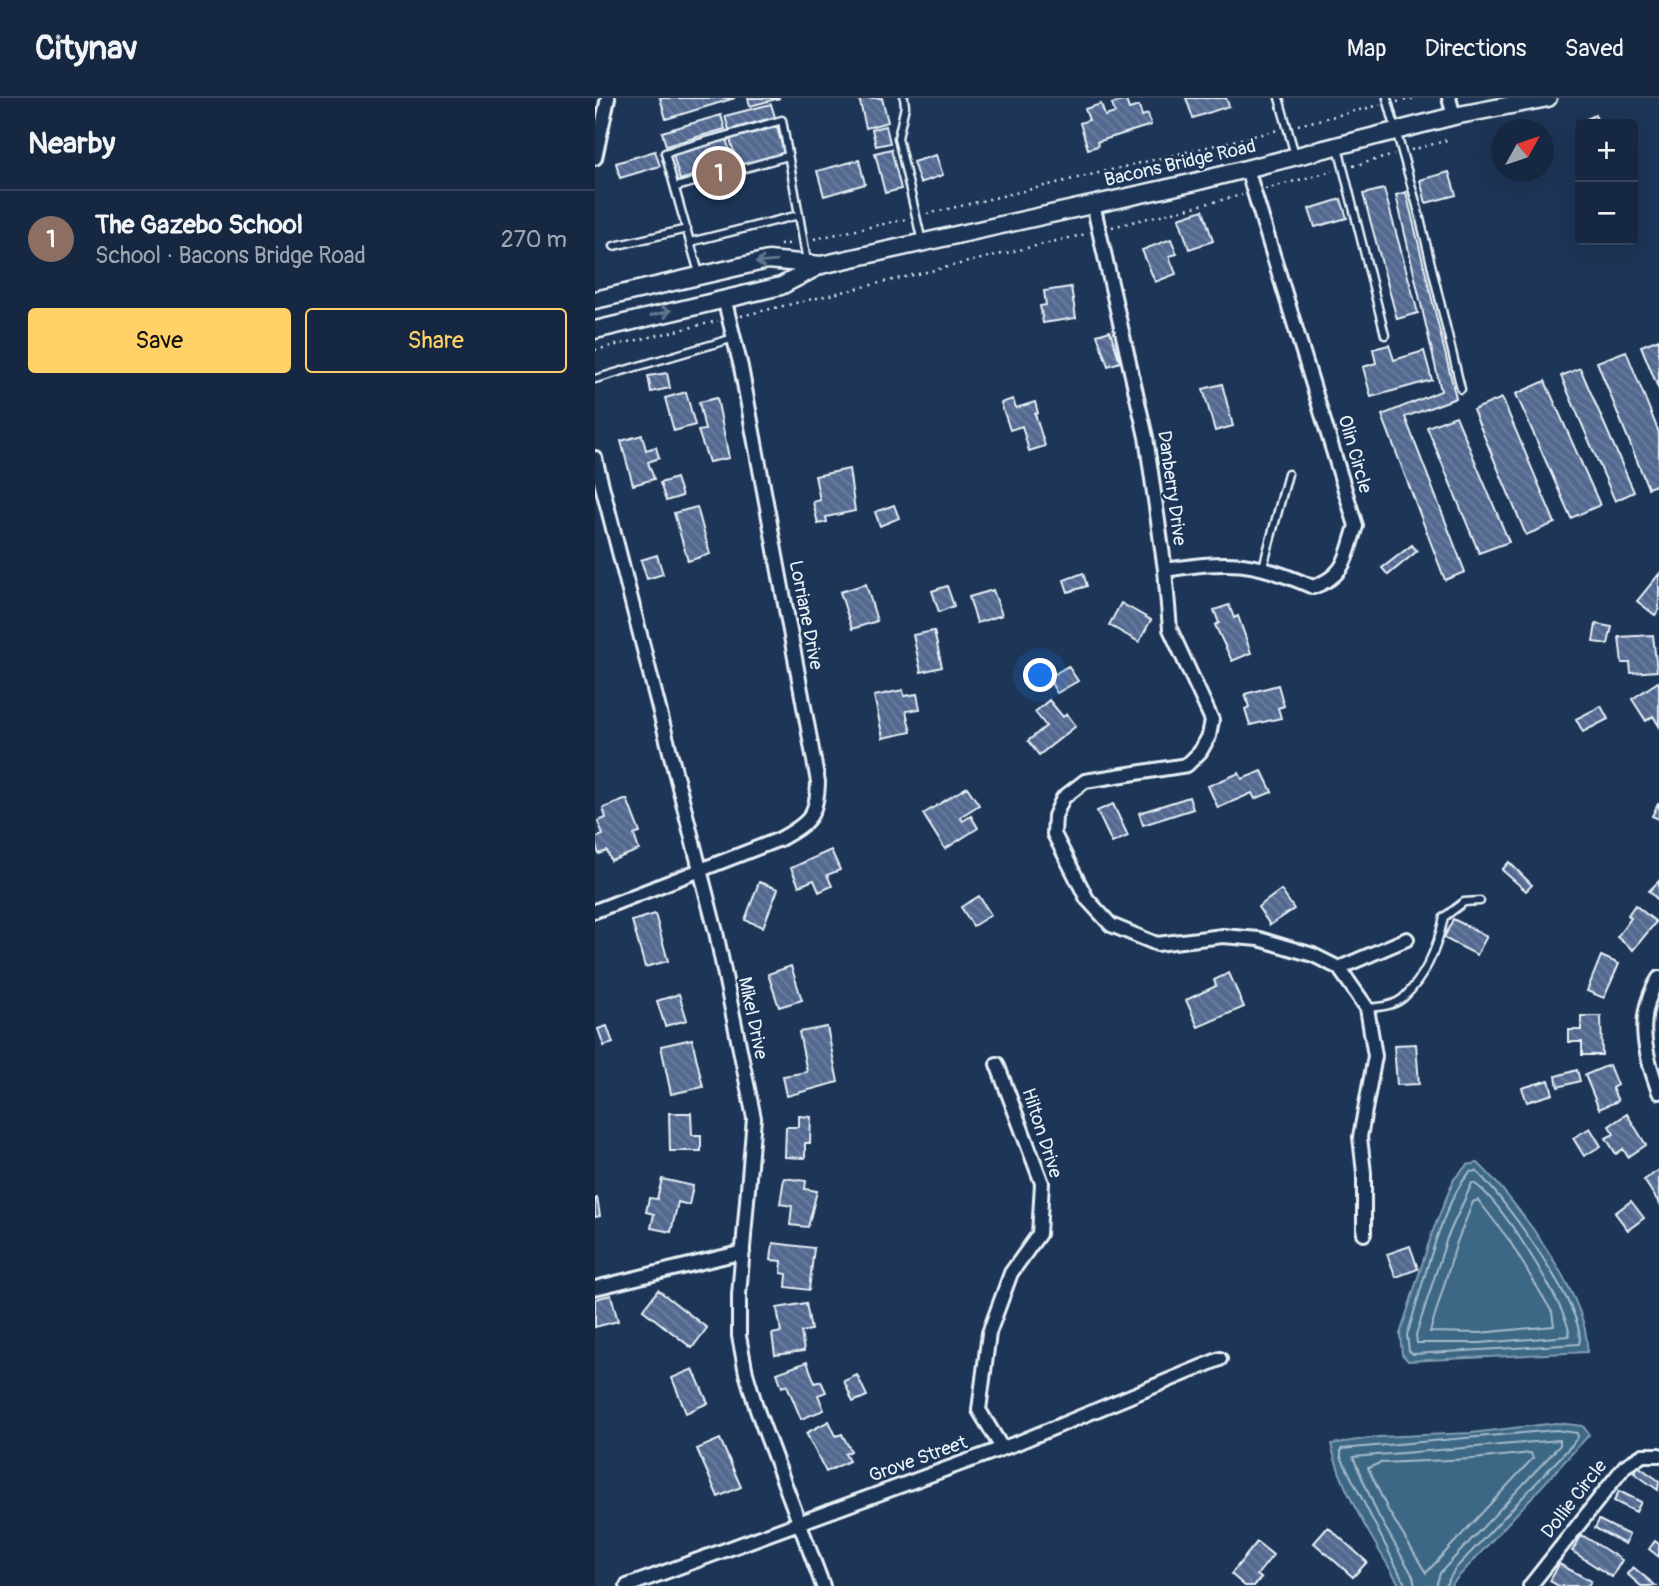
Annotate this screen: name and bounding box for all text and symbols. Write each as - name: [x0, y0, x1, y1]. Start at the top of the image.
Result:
- text: Citynav: [35, 28, 138, 69]
- text: Map: [1347, 34, 1387, 63]
- text: Directions: [1425, 34, 1526, 63]
- text: Saved: [1564, 34, 1624, 63]
- north arrow: [1491, 119, 1554, 182]
- map controls: [1575, 119, 1638, 245]
- button: +: [1575, 119, 1638, 182]
- text: Nearby: [28, 125, 115, 162]
- street label: Bacons Bridge Road: [1102, 134, 1258, 192]
- pin: 1: [696, 147, 742, 199]
- button: −: [1575, 182, 1638, 245]
- text: The Gazebo School: [95, 209, 303, 241]
- text: 1: [47, 225, 56, 254]
- text: 270 m: [501, 225, 567, 254]
- text: School · Bacons Bridge Road: [95, 241, 366, 270]
- one-way arrow: [755, 256, 778, 269]
- one-way arrow: [649, 306, 672, 320]
- button: Save: [28, 308, 291, 373]
- button: Share: [305, 308, 567, 373]
- street label: Olin Circle: [1332, 412, 1378, 496]
- street label: Danberry Drive: [1152, 429, 1192, 548]
- street label: Lorriane Drive: [784, 558, 828, 672]
- your location: [1023, 658, 1057, 692]
- street label: Mikel Drive: [733, 975, 774, 1062]
- street label: Hilton Drive: [1016, 1085, 1068, 1182]
- street label: Grove Street: [866, 1430, 971, 1488]
- street label: Dollie Circle: [1536, 1454, 1613, 1543]

